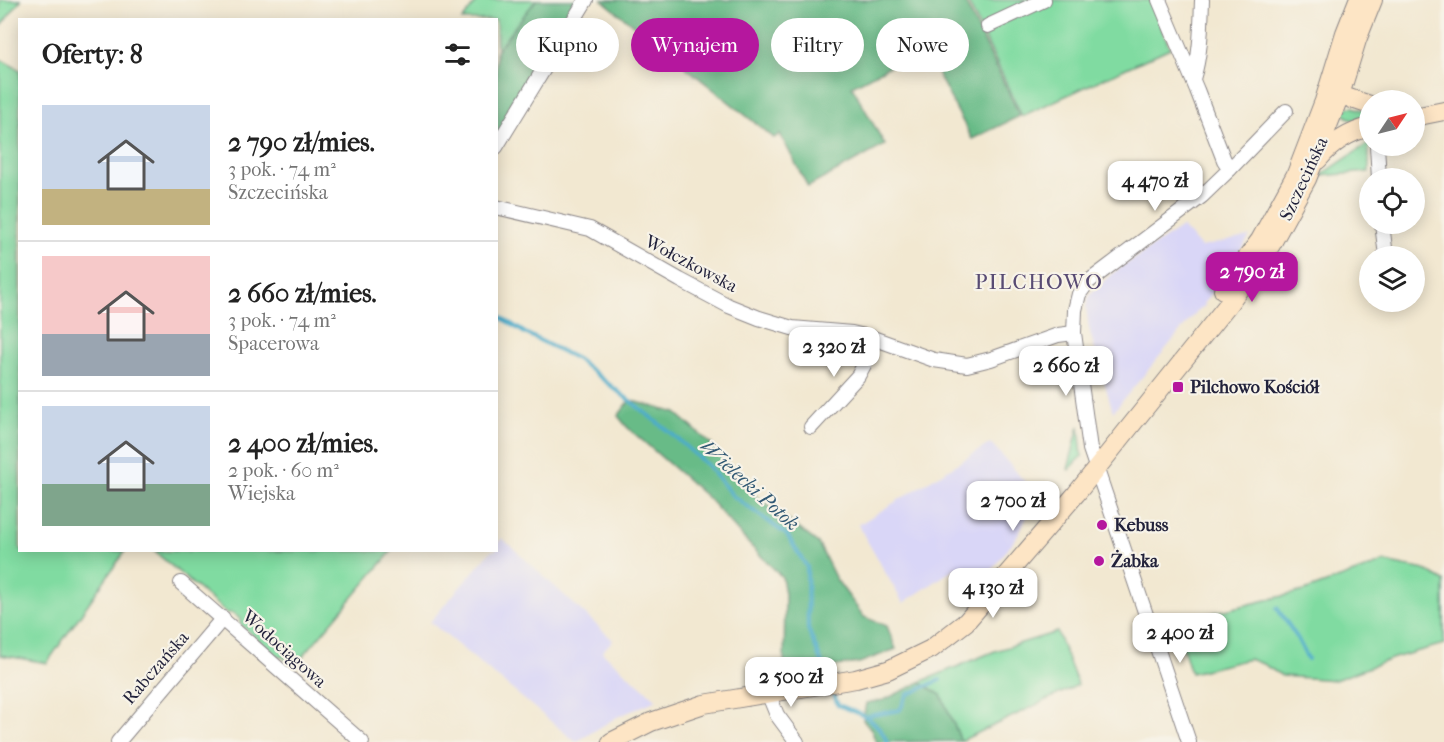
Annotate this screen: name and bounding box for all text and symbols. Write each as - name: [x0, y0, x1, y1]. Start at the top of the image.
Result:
- chip: Kupno: [516, 18, 619, 72]
- chip: Wynajem: [631, 18, 759, 72]
- chip: Filtry: [771, 18, 864, 72]
- chip: Nowe: [876, 18, 969, 72]
- icon: filters: [441, 38, 474, 71]
- text: Oferty: 8: [42, 39, 143, 70]
- north arrow: [1359, 90, 1425, 156]
- map controls: [1359, 90, 1425, 312]
- text: 2 790 zł/mies.: [228, 127, 375, 158]
- icon: home: [90, 129, 162, 201]
- street label: Szczecińska: [1275, 133, 1333, 224]
- text: 3 pok. · 74 m²: [228, 158, 336, 181]
- pin: 4 470 zł: [1093, 161, 1217, 212]
- button: locate: [1359, 168, 1425, 234]
- text: 4 470 zł: [1122, 169, 1188, 192]
- text: Szczecińska: [228, 181, 328, 204]
- street label: Wołczkowska: [640, 230, 741, 297]
- button: layers: [1359, 246, 1425, 312]
- pin: 2 790 zł: [1190, 252, 1314, 303]
- text: 2 790 zł: [1220, 260, 1284, 283]
- district label: PILCHOWO: [975, 270, 1103, 294]
- text: 2 660 zł/mies.: [228, 278, 377, 309]
- icon: home: [90, 280, 162, 352]
- text: 3 pok. · 74 m²: [228, 309, 336, 332]
- pin: 2 320 zł: [772, 327, 896, 378]
- text: Spacerowa: [228, 332, 319, 355]
- text: 2 320 zł: [803, 335, 865, 358]
- pin: 2 660 zł: [1004, 346, 1128, 397]
- text: 2 660 zł: [1033, 354, 1099, 377]
- place label: Pilchowo Kościół: [1190, 377, 1320, 398]
- marker: Pilchowo Kościół: [1171, 380, 1185, 394]
- text: 2 400 zł/mies.: [228, 428, 378, 459]
- icon: home: [90, 430, 162, 502]
- water label: Wielecki Potok: [696, 435, 804, 535]
- text: 2 pok. · 60 m²: [228, 459, 339, 482]
- pin: 2 700 zł: [951, 481, 1075, 532]
- text: Wiejska: [228, 482, 295, 505]
- text: 2 700 zł: [981, 489, 1045, 512]
- place label: Kebuss: [1114, 515, 1169, 536]
- marker: Kebuss: [1095, 518, 1109, 532]
- place label: Żabka: [1111, 549, 1159, 572]
- marker: Żabka: [1092, 554, 1106, 568]
- pin: 4 130 zł: [931, 568, 1055, 619]
- text: 4 130 zł: [962, 576, 1024, 599]
- street label: Wodociągowa: [237, 605, 331, 693]
- pin: 2 400 zł: [1118, 613, 1242, 664]
- text: 2 400 zł: [1146, 621, 1214, 644]
- street label: Rabczańska: [119, 627, 194, 709]
- pin: 2 500 zł: [729, 657, 853, 708]
- text: 2 500 zł: [759, 665, 823, 688]

